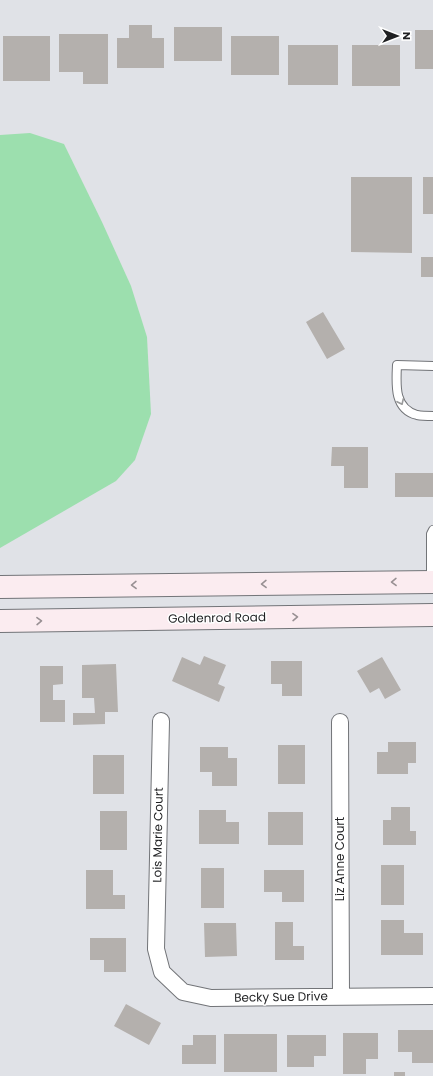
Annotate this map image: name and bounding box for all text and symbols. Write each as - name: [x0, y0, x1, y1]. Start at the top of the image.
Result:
- north arrow: [377, 16, 417, 56]
- text: N: [399, 32, 415, 40]
- one-way arrow: [396, 398, 404, 405]
- one-way arrow: [391, 578, 397, 586]
- one-way arrow: [261, 580, 267, 588]
- one-way arrow: [131, 581, 137, 589]
- street label: Goldenrod Road: [168, 608, 266, 627]
- one-way arrow: [292, 613, 298, 621]
- one-way arrow: [36, 617, 42, 625]
- street label: Lois Marie Court: [148, 787, 167, 883]
- street label: Liz Anne Court: [331, 817, 348, 901]
- street label: Becky Sue Drive: [234, 987, 328, 1006]

